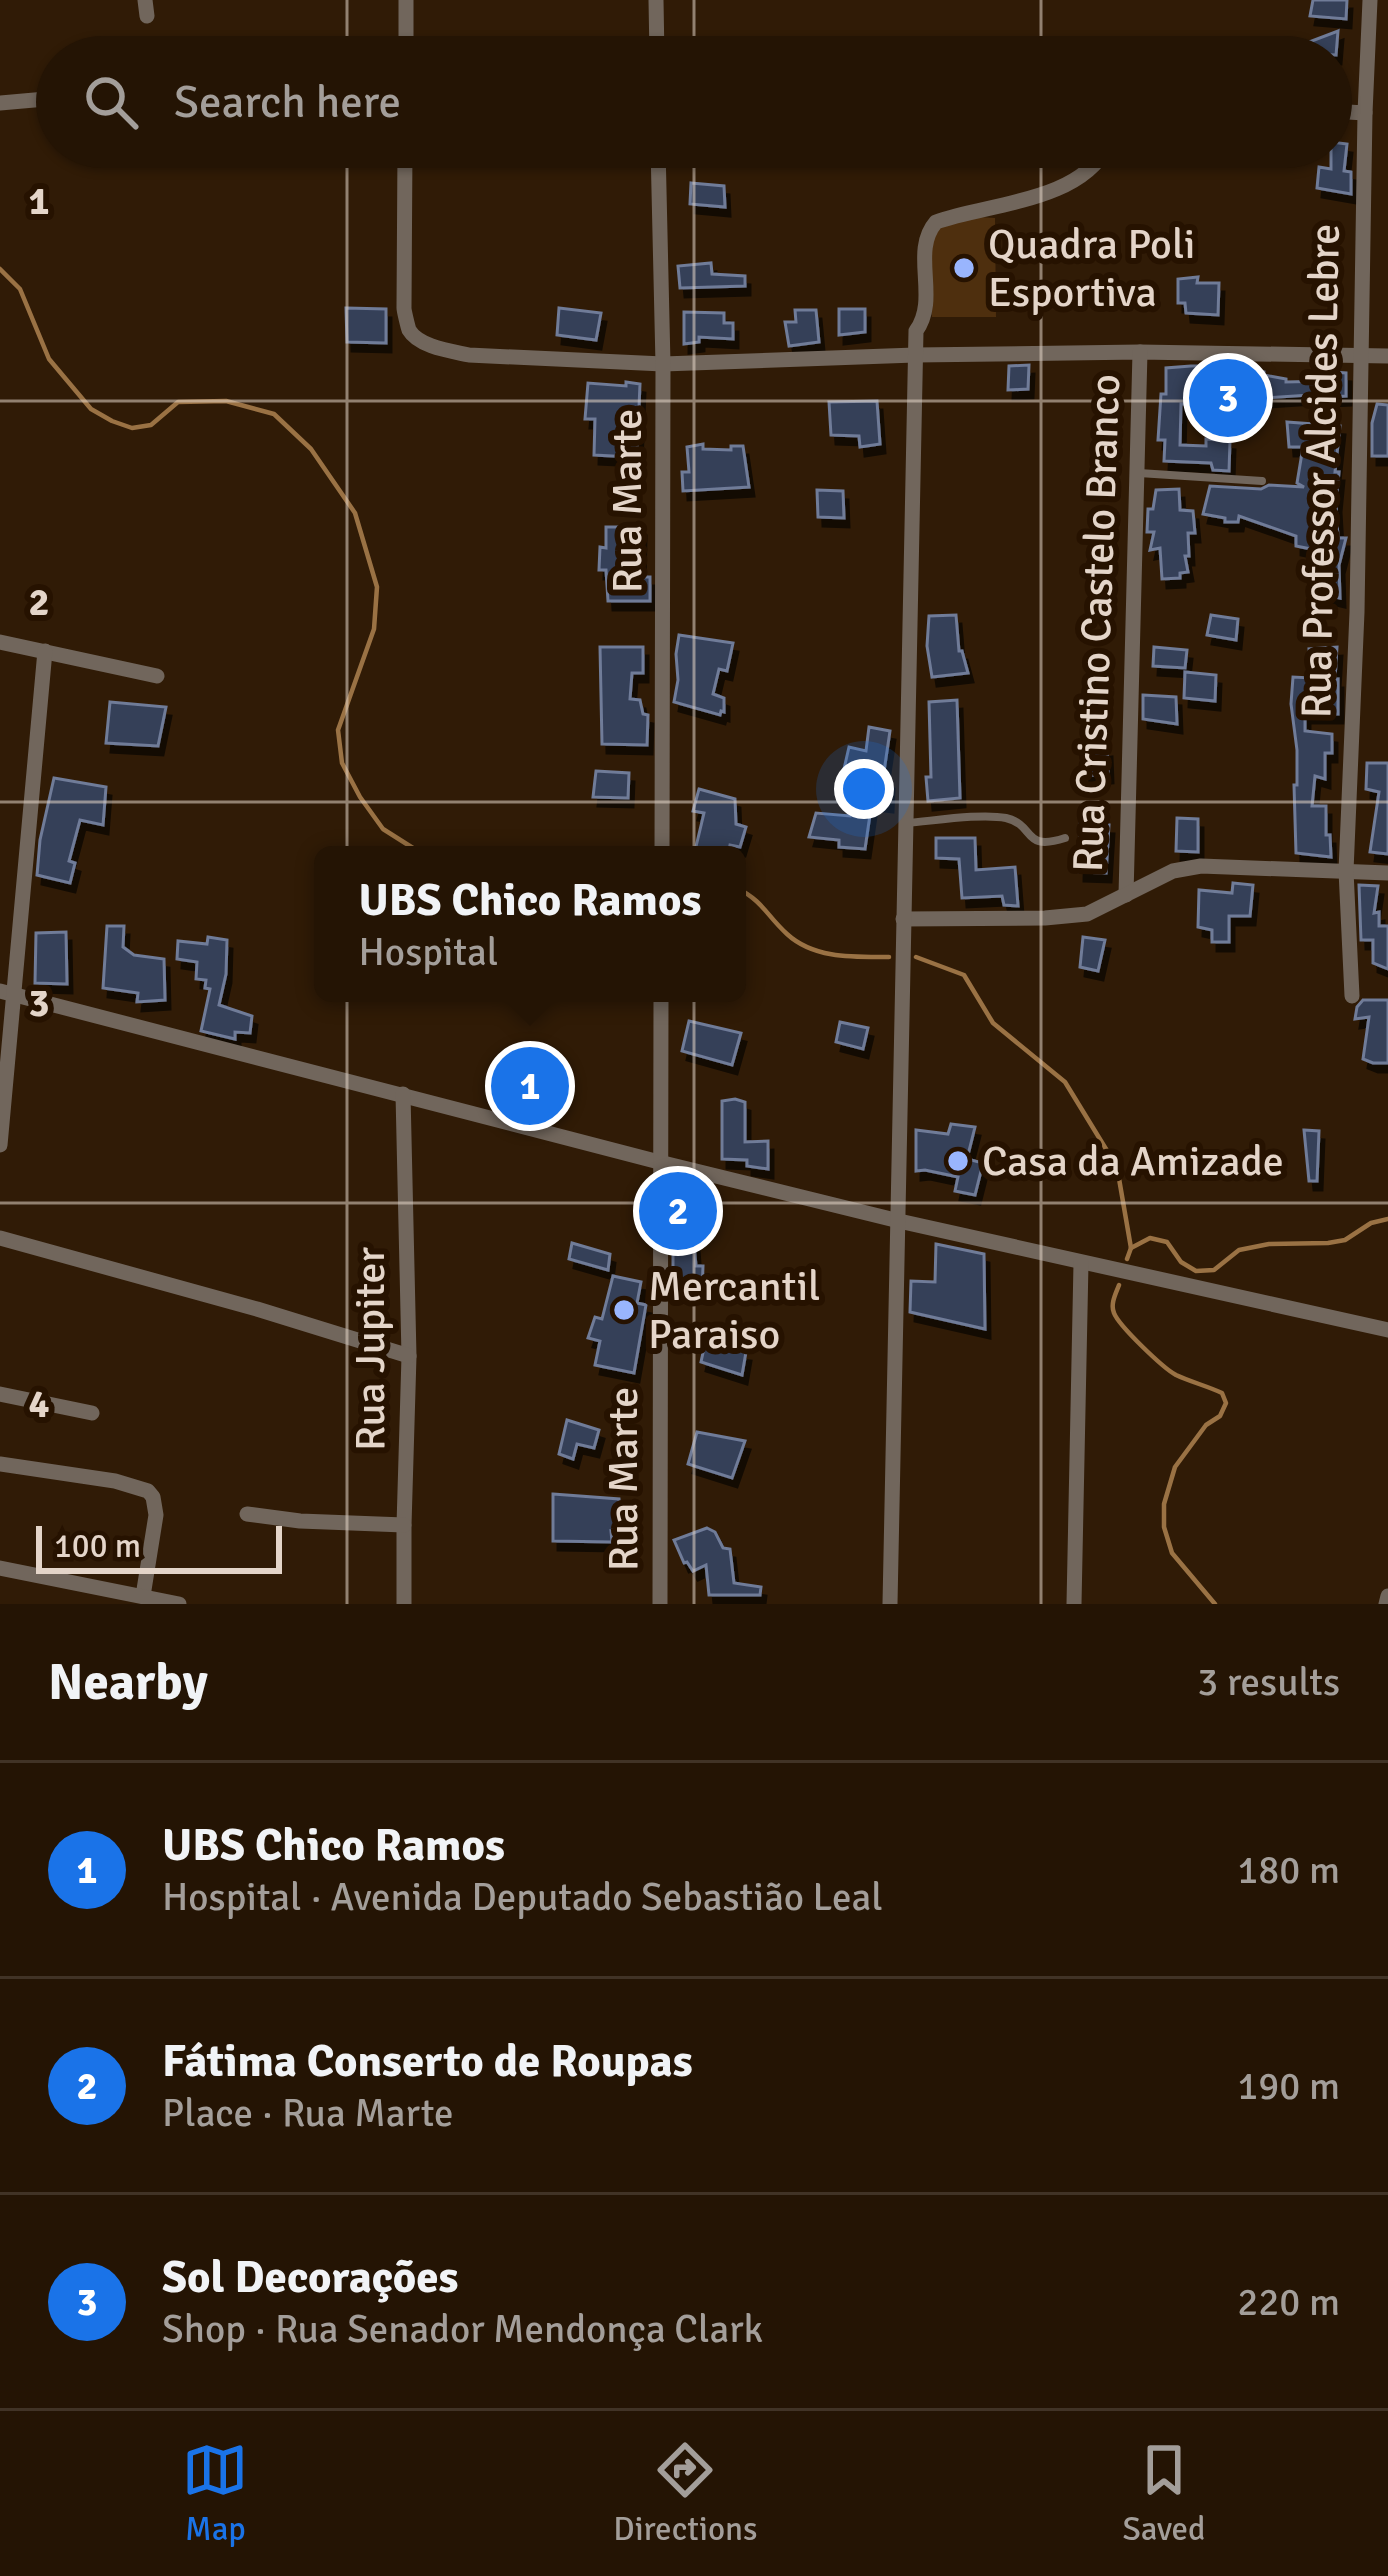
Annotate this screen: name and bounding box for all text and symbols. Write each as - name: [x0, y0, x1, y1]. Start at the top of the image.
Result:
- search box: [36, 36, 1352, 168]
- icon: search: [78, 69, 144, 135]
- text: Search here: [174, 75, 401, 130]
- text: 1: [28, 177, 50, 225]
- place label: Quadra Poli Esportiva: [988, 219, 1195, 318]
- street label: Rua Professor Alcides Lebre: [1291, 223, 1351, 719]
- marker: Quadra Poli Esportiva: [951, 255, 977, 281]
- pin: 3: [1189, 353, 1267, 443]
- street label: Rua Cristino Castelo Branco: [1063, 373, 1131, 873]
- street label: Rua Marte: [602, 409, 653, 593]
- text: 2: [28, 578, 50, 626]
- your location: [834, 759, 894, 819]
- popup: [314, 846, 746, 1002]
- text: UBS Chico Ramos: [359, 873, 701, 928]
- text: Hospital: [359, 928, 498, 976]
- text: 3: [28, 979, 50, 1027]
- pin: 1: [491, 1041, 569, 1131]
- place label: Casa da Amizade: [982, 1136, 1284, 1187]
- marker: Casa da Amizade: [945, 1148, 971, 1174]
- pin: 2: [639, 1166, 717, 1256]
- street label: Rua Jupiter: [345, 1247, 396, 1451]
- place label: Mercantil Paraiso: [648, 1261, 820, 1360]
- marker: Mercantil Paraiso: [611, 1297, 637, 1323]
- text: 4: [28, 1380, 50, 1428]
- street label: Rua Marte: [598, 1387, 649, 1571]
- scale bar: [36, 1520, 282, 1573]
- text: 100 m: [54, 1526, 141, 1567]
- text: Nearby: [48, 1651, 208, 1714]
- text: 3 results: [1197, 1658, 1340, 1706]
- text: UBS Chico Ramos: [162, 1818, 505, 1873]
- text: 1: [76, 1846, 98, 1894]
- text: 180 m: [1237, 1846, 1340, 1894]
- text: Hospital · Avenida Deputado Sebastião Leal: [162, 1873, 883, 1921]
- text: Fátima Conserto de Roupas: [162, 2034, 693, 2089]
- text: 2: [76, 2062, 98, 2110]
- text: 190 m: [1237, 2062, 1340, 2110]
- text: Place · Rua Marte: [162, 2089, 453, 2137]
- text: Sol Decorações: [162, 2250, 459, 2305]
- text: 3: [76, 2278, 98, 2326]
- text: 220 m: [1237, 2278, 1340, 2326]
- text: Shop · Rua Senador Mendonça Clark: [162, 2305, 763, 2353]
- tab: Map: [182, 2437, 248, 2550]
- tab: Directions: [613, 2437, 758, 2550]
- tab: Saved: [1122, 2437, 1206, 2550]

